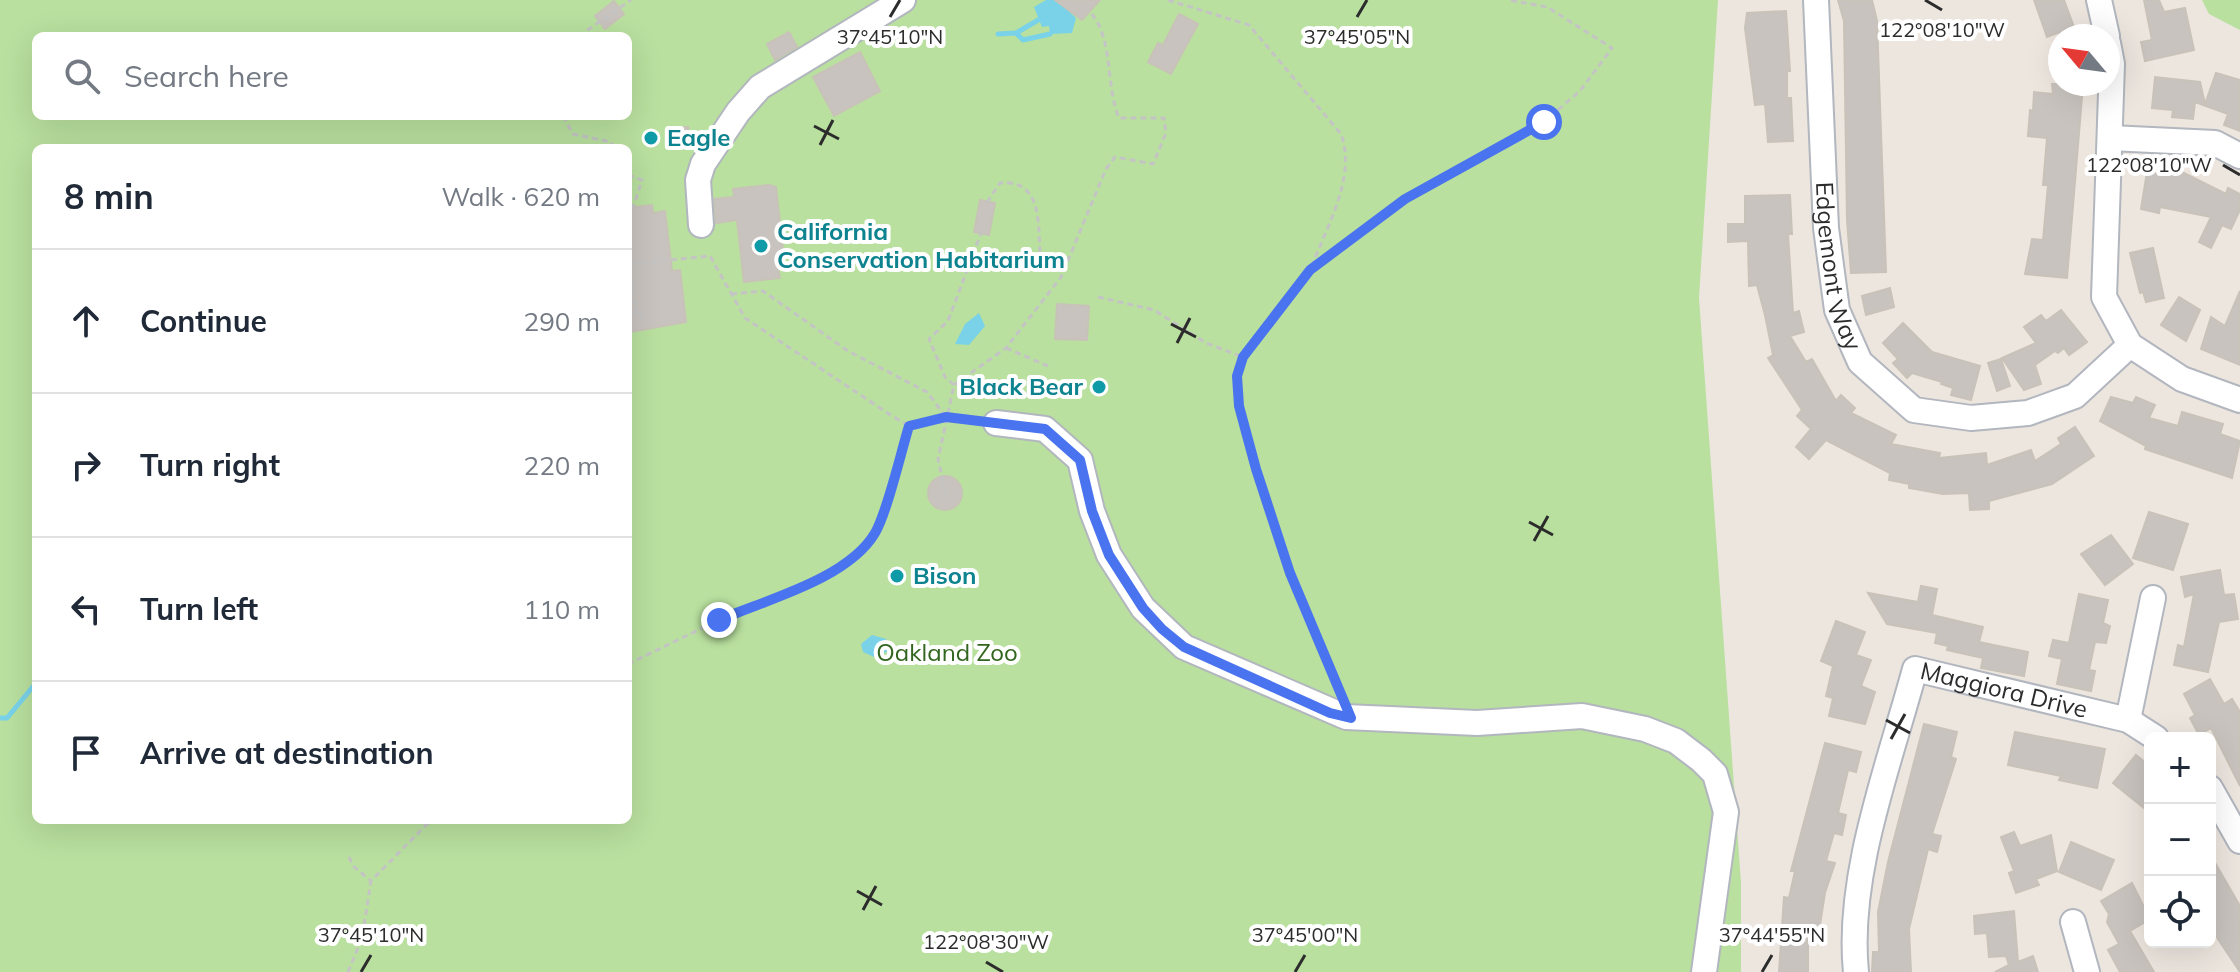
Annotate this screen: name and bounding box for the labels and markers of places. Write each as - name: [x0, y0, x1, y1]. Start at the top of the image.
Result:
- place label: Eagle: [667, 122, 730, 152]
- marker: Eagle: [642, 129, 660, 147]
- place label: California Conservation Habitarium: [777, 216, 1065, 274]
- marker: California Conservation Habitarium: [752, 237, 770, 255]
- place label: Black Bear: [959, 371, 1084, 401]
- marker: Black Bear: [1090, 378, 1108, 396]
- place label: Bison: [913, 560, 977, 590]
- marker: Bison: [888, 567, 906, 585]

